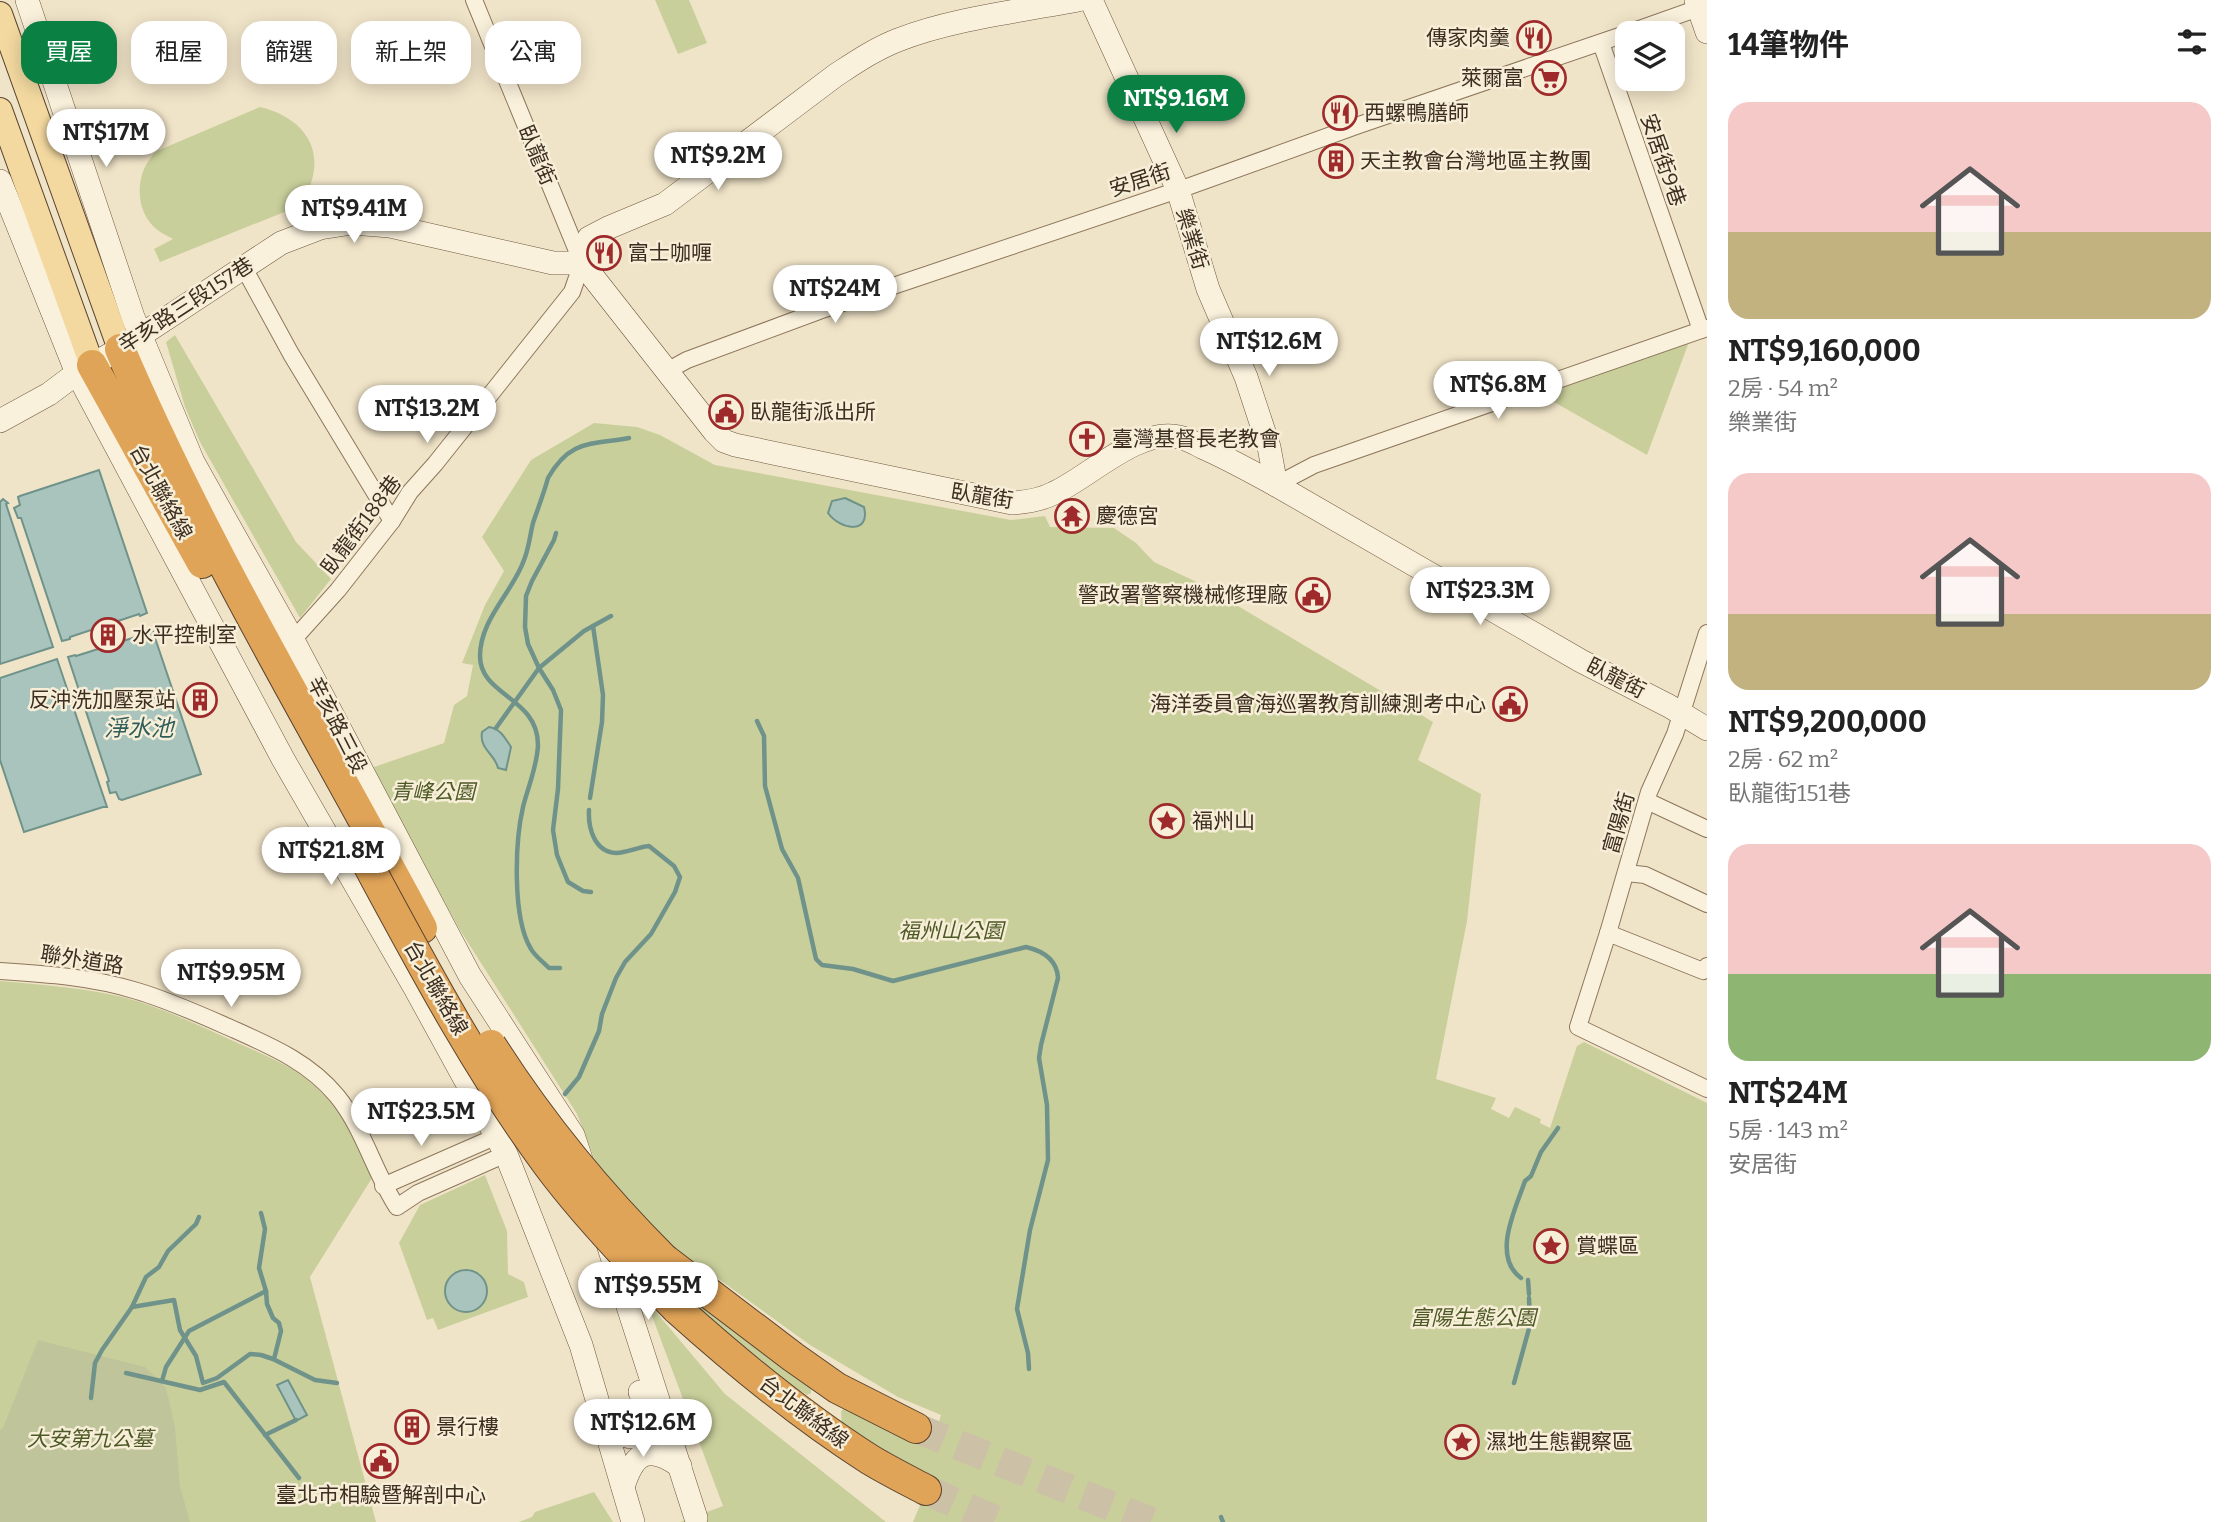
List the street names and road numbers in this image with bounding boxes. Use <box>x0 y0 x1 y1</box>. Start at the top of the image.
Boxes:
street label: 安居街9巷 <box>1635 110 1691 210</box>
street label: 臥龍街 <box>513 121 561 189</box>
street label: 安居街 <box>1106 158 1174 202</box>
street label: 樂業街 <box>1170 205 1214 273</box>
street label: 辛亥路三段157巷 <box>114 252 258 358</box>
street label: 台北聯絡線 <box>124 440 198 544</box>
street label: 臥龍街188巷 <box>315 470 407 580</box>
street label: 臥龍街 <box>949 478 1015 514</box>
street label: 臥龍街 <box>1582 652 1650 704</box>
street label: 辛亥路三段 <box>302 672 372 778</box>
street label: 富陽街 <box>1598 789 1640 857</box>
street label: 台北聯絡線 <box>398 936 474 1040</box>
street label: 聯外道路 <box>38 941 126 979</box>
street label: 台北聯絡線 <box>754 1370 854 1454</box>

